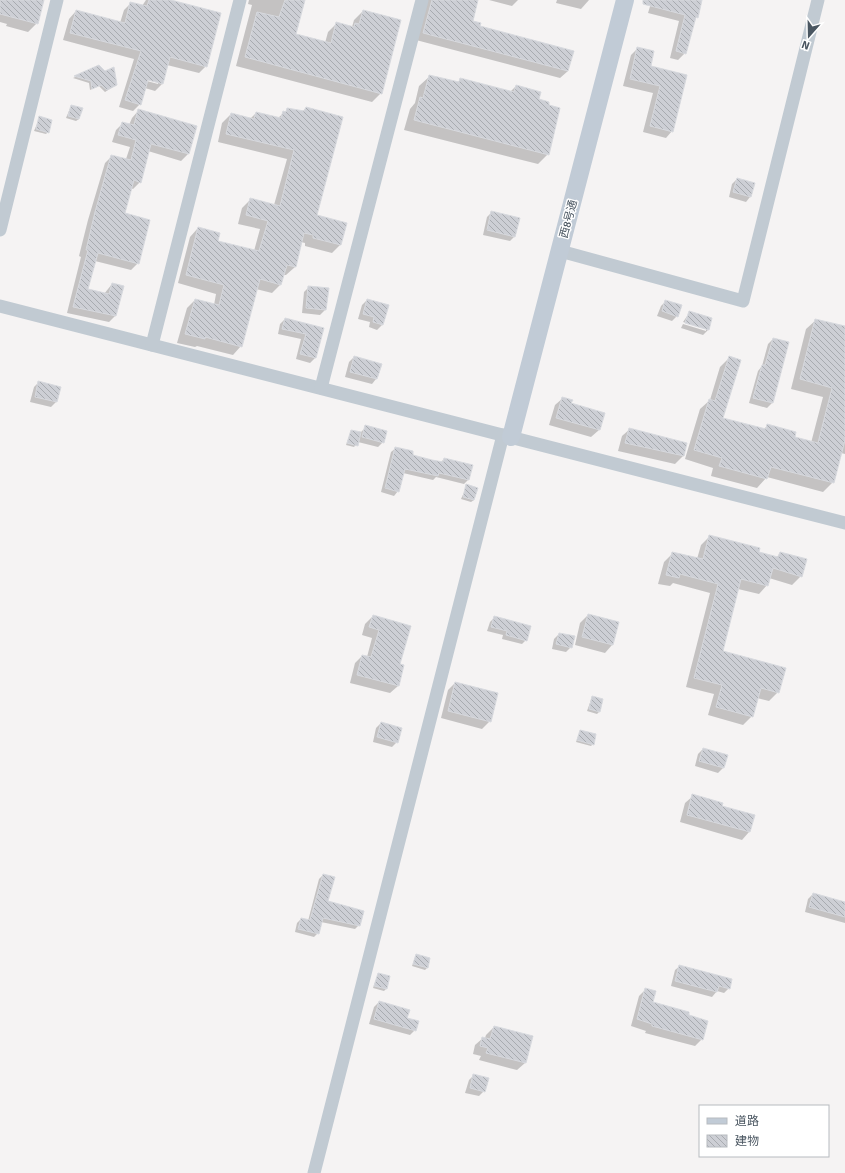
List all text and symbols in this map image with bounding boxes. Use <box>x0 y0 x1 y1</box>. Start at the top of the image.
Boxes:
north arrow <box>789 16 829 56</box>
text: N <box>800 38 812 52</box>
street label: 西8号通 <box>557 199 580 240</box>
legend <box>699 1105 829 1157</box>
text: 道路 <box>735 1114 759 1129</box>
text: 建物 <box>735 1134 759 1149</box>

